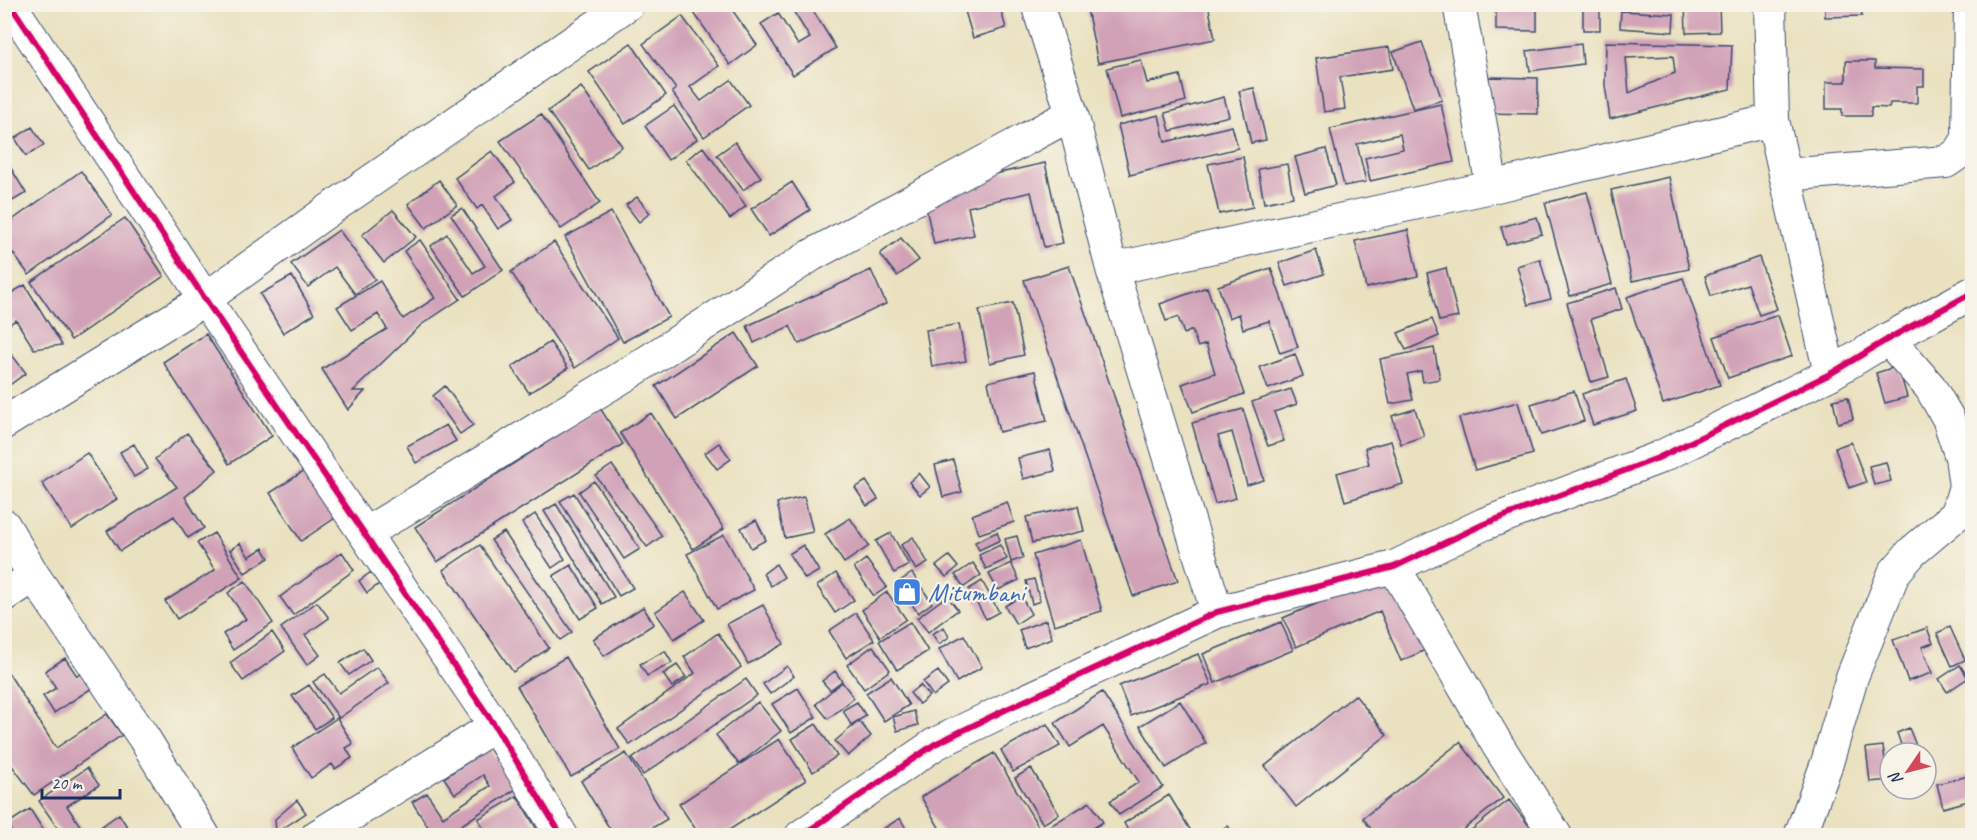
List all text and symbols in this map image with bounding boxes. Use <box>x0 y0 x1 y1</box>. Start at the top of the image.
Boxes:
shop icon: Mitumbani <box>891 576 923 608</box>
place label: Mitumbani <box>928 576 1028 609</box>
north arrow <box>1878 741 1938 801</box>
scale bar <box>42 762 120 800</box>
text: N <box>1884 767 1908 789</box>
text: 20 m <box>51 772 84 794</box>

